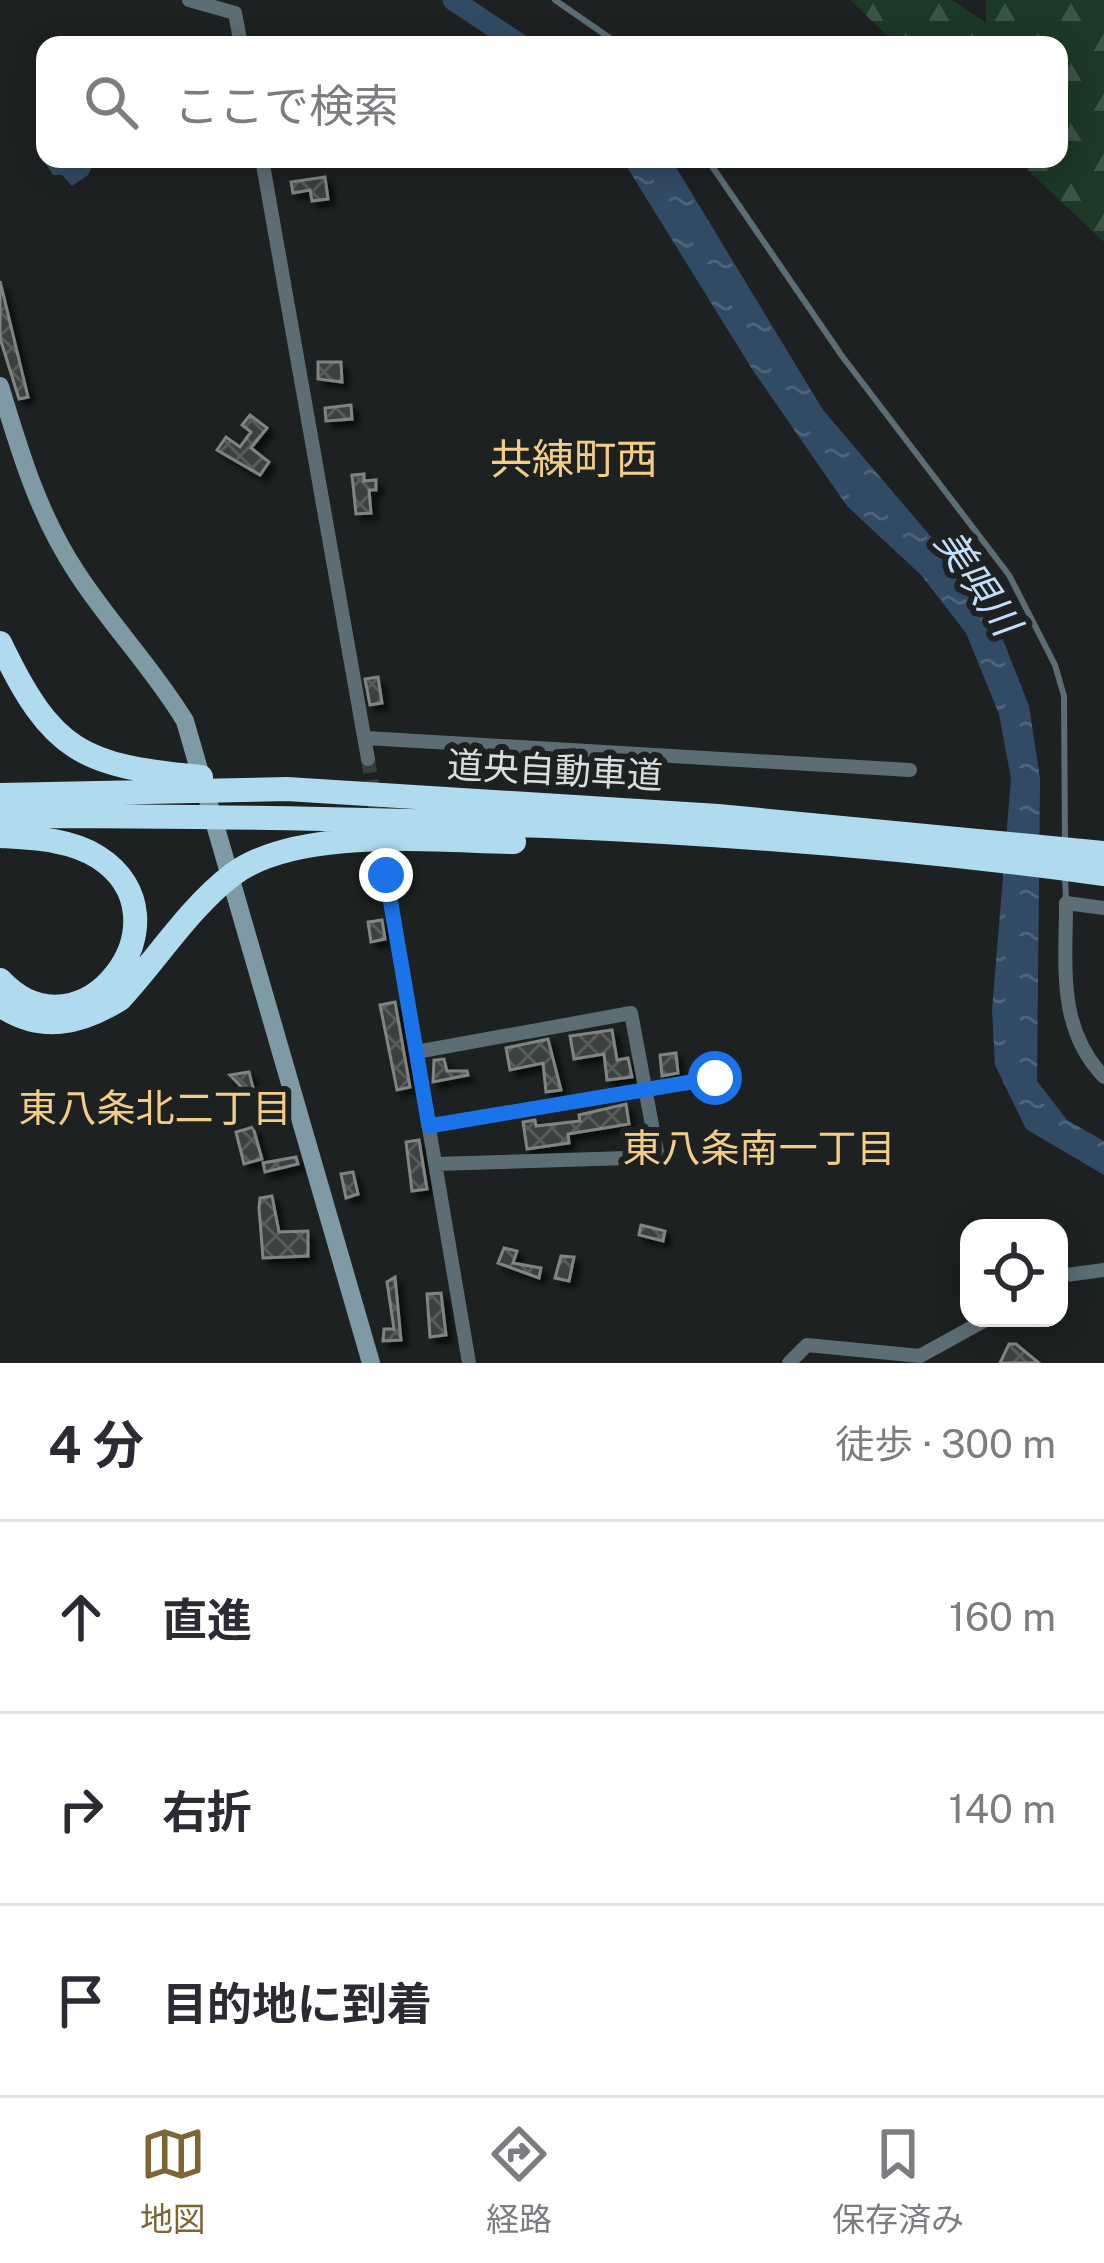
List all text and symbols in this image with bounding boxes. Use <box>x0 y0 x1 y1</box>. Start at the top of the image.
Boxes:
search box <box>36 36 1068 168</box>
icon: search <box>78 69 144 135</box>
text: ここで検索 <box>174 79 399 132</box>
district label: 共練町西 <box>490 434 658 483</box>
water label: 美唄川 <box>926 521 1032 647</box>
street label: 道央自動車道 <box>446 743 664 797</box>
route end <box>359 848 413 902</box>
route start <box>688 1051 742 1105</box>
district label: 東八条北二丁目 <box>18 1085 292 1131</box>
district label: 東八条南一丁目 <box>622 1125 896 1171</box>
map controls <box>960 1219 1068 1327</box>
button: locate <box>960 1219 1068 1327</box>
text: 4 分 <box>48 1415 144 1474</box>
text: 徒歩 · 300 m <box>835 1421 1056 1467</box>
icon: ahead <box>48 1584 114 1650</box>
text: 直進 <box>162 1593 252 1646</box>
text: 160 m <box>949 1594 1056 1640</box>
icon: right <box>48 1776 114 1842</box>
text: 右折 <box>162 1785 252 1838</box>
text: 140 m <box>949 1786 1056 1832</box>
icon: arrive <box>48 1968 114 2034</box>
text: 目的地に到着 <box>162 1977 432 2030</box>
tab: 地図 <box>140 2121 206 2241</box>
tab: 経路 <box>486 2121 552 2241</box>
tab: 保存済み <box>832 2121 964 2241</box>

